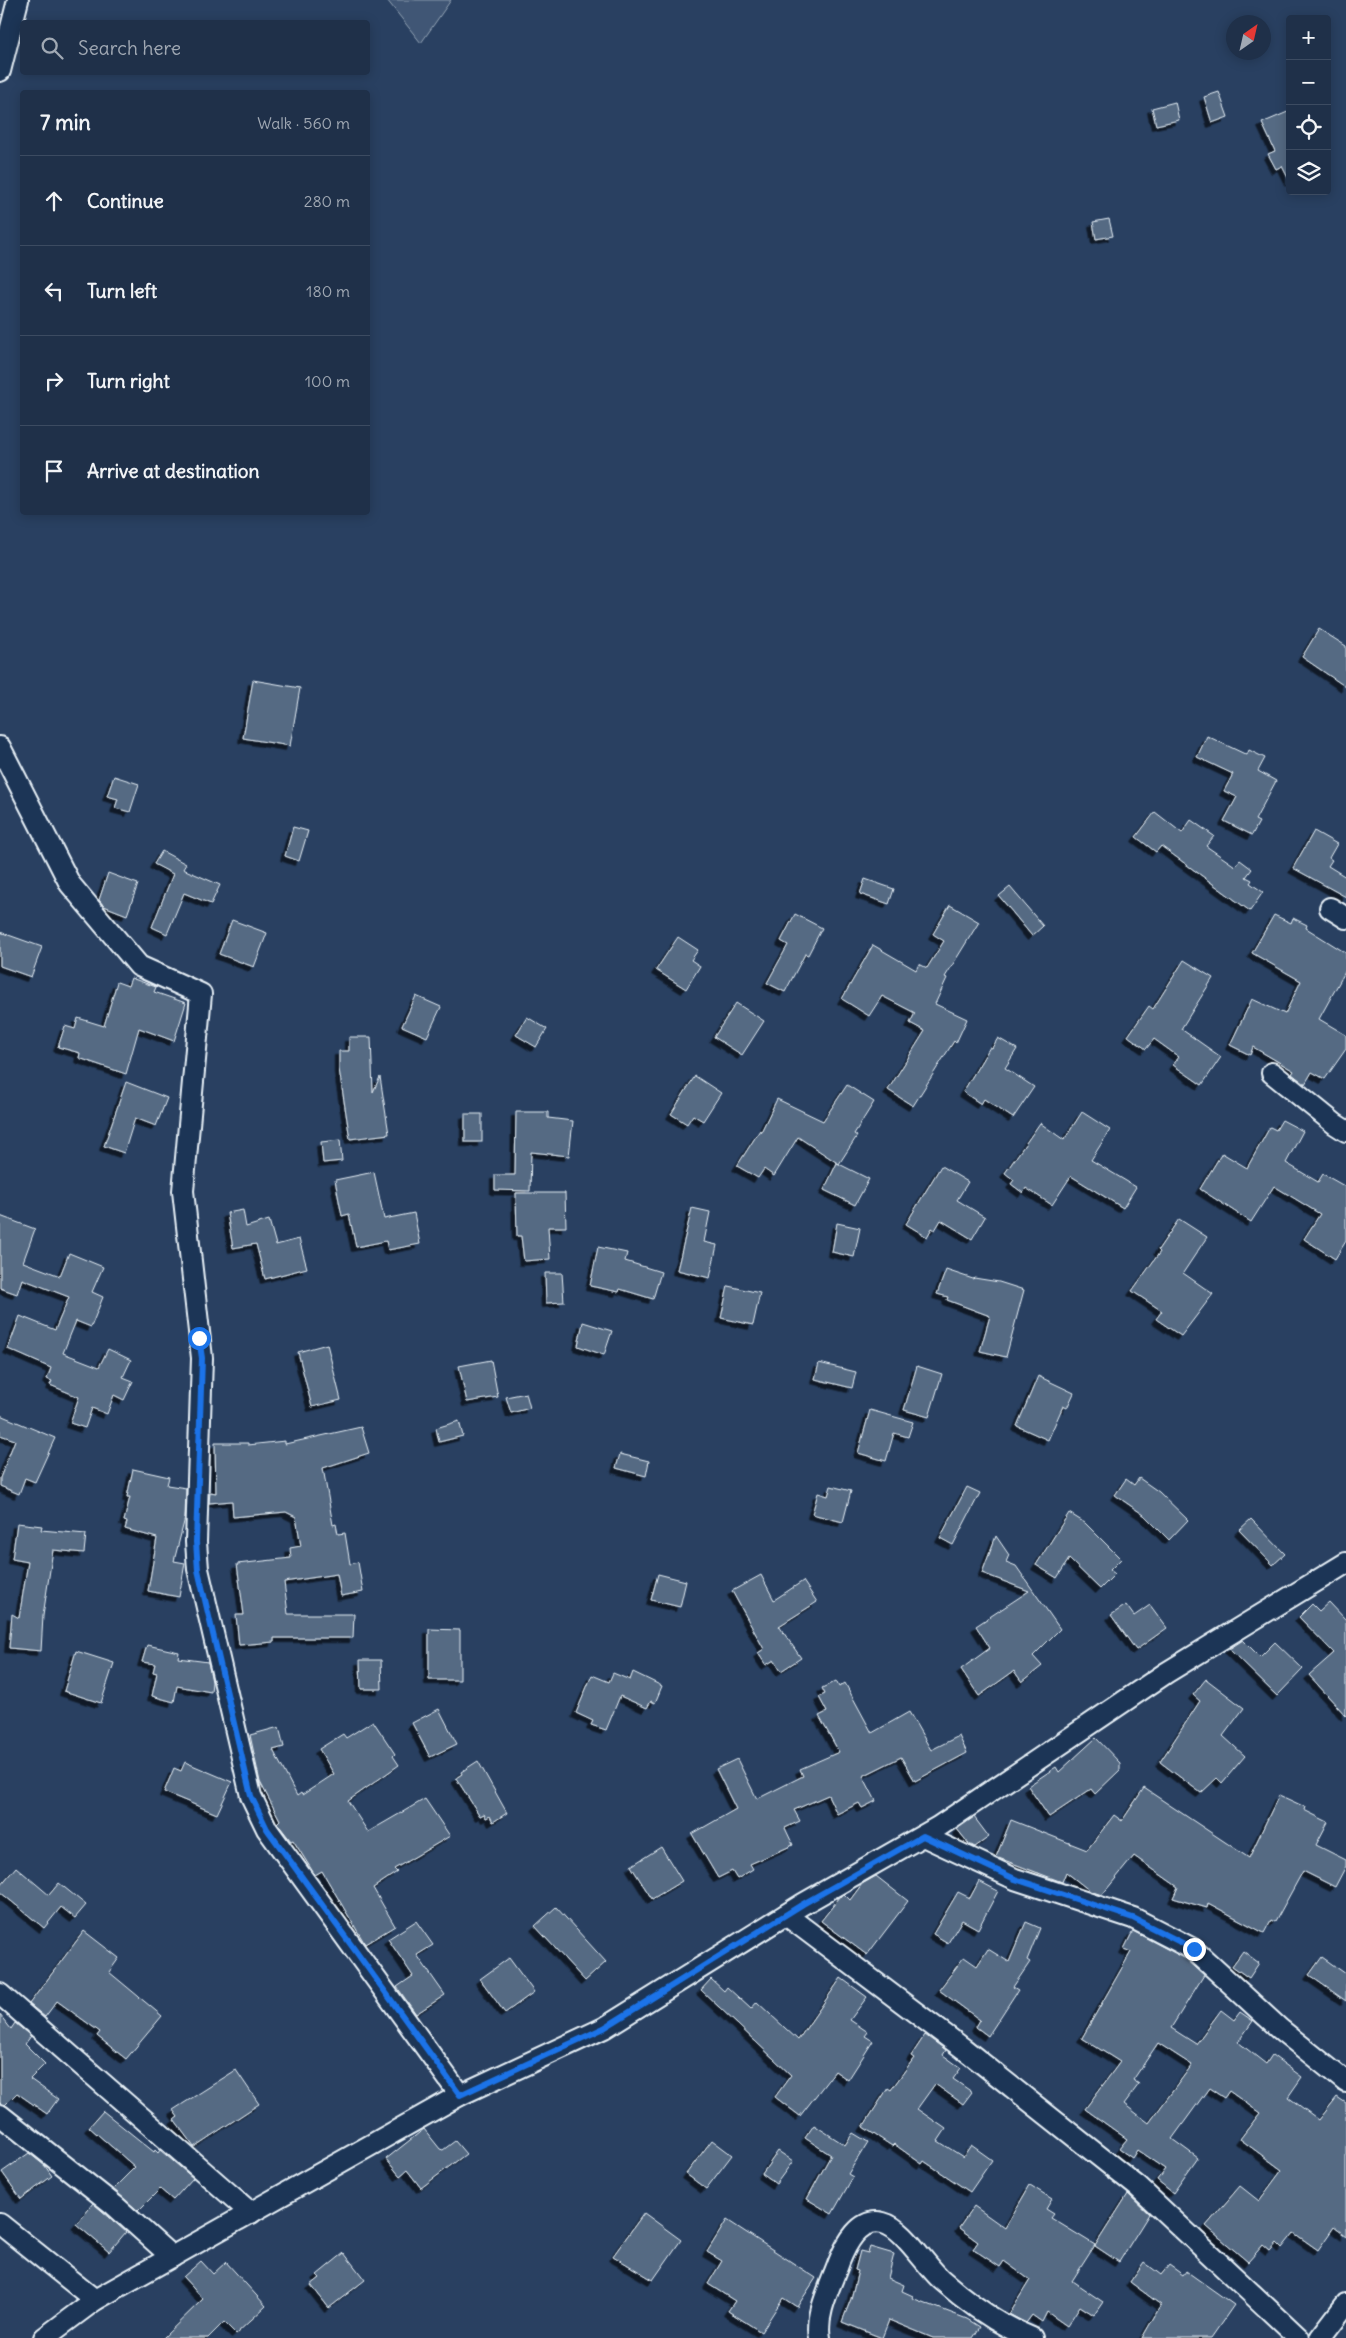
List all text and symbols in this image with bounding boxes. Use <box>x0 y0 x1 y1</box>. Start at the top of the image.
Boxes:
north arrow <box>1226 15 1271 60</box>
map controls <box>1286 15 1331 195</box>
button: + <box>1286 15 1331 60</box>
search box <box>20 20 370 75</box>
icon: search <box>38 34 66 62</box>
text: Search here <box>78 36 181 60</box>
button: − <box>1286 60 1331 105</box>
button: locate <box>1286 105 1331 150</box>
text: 7 min <box>40 109 91 136</box>
text: Walk · 560 m <box>257 113 350 133</box>
button: layers <box>1286 150 1331 195</box>
icon: ahead <box>40 187 68 215</box>
text: Continue <box>87 189 164 213</box>
text: 280 m <box>304 191 350 211</box>
icon: left <box>40 277 68 305</box>
text: Turn left <box>87 279 157 303</box>
text: 180 m <box>306 281 350 301</box>
icon: right <box>40 367 68 395</box>
text: Turn right <box>87 369 170 393</box>
text: 100 m <box>305 371 350 391</box>
icon: arrive <box>40 457 68 485</box>
text: Arrive at destination <box>87 459 260 483</box>
route start <box>188 1327 211 1350</box>
route end <box>1183 1938 1206 1961</box>

